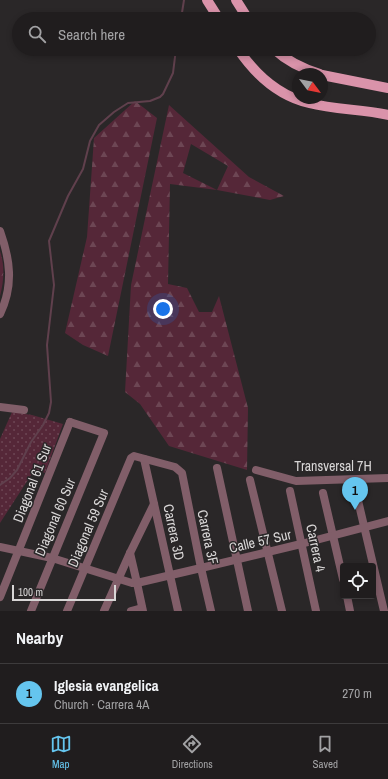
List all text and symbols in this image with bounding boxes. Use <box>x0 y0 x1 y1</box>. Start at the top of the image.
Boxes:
search box <box>12 12 376 56</box>
icon: search <box>26 23 48 45</box>
text: Search here <box>58 24 125 45</box>
north arrow <box>292 68 328 104</box>
your location <box>153 299 173 319</box>
street label: Diagonal 61 Sur <box>9 441 55 525</box>
street label: Transversal 7H <box>294 457 372 475</box>
street label: Diagonal 60 Sur <box>31 475 80 559</box>
pin: 1 <box>342 477 368 510</box>
street label: Diagonal 59 Sur <box>64 486 113 570</box>
street label: Carrera 3D <box>159 502 189 562</box>
street label: Carrera 3F <box>193 508 223 566</box>
street label: Carrera 4 <box>302 522 330 574</box>
street label: Calle 57 Sur <box>227 525 293 557</box>
map controls <box>340 563 376 599</box>
button: locate <box>340 563 376 599</box>
scale bar <box>12 583 116 602</box>
text: 100 m <box>18 585 43 599</box>
text: Nearby <box>16 626 63 649</box>
text: Iglesia evangelica <box>54 675 159 696</box>
text: 1 <box>26 685 32 702</box>
text: 270 m <box>342 685 372 702</box>
text: Church · Carrera 4A <box>54 696 149 713</box>
tab: Map <box>50 733 72 771</box>
tab: Directions <box>172 733 213 771</box>
tab: Saved <box>313 733 338 771</box>

